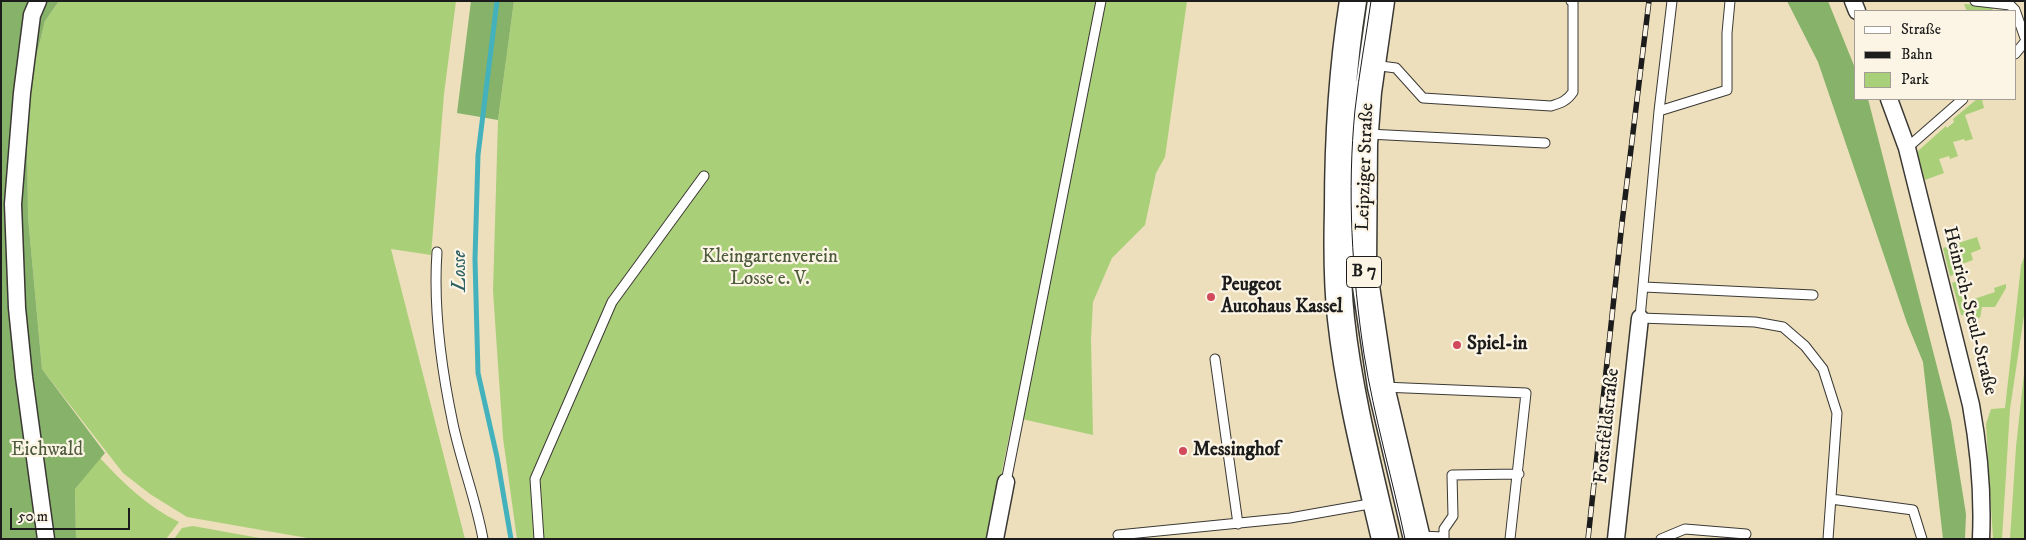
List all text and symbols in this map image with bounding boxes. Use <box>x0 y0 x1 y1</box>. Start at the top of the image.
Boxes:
legend <box>1854 10 2016 100</box>
text: Straße <box>1901 20 1941 39</box>
text: Bahn <box>1901 45 1933 64</box>
text: Park <box>1901 70 1929 89</box>
street label: Leipziger Straße <box>1352 103 1380 231</box>
street label: Heinrich-Steul-Straße <box>1937 224 2001 398</box>
park label: Kleingartenverein Losse e. V. <box>702 247 838 291</box>
water label: Losse <box>449 251 473 291</box>
road number: B 7 <box>1346 256 1382 288</box>
place label: Peugeot Autohaus Kassel <box>1221 275 1343 319</box>
marker: Peugeot Autohaus Kassel <box>1205 291 1217 303</box>
place label: Spiel-in <box>1467 334 1528 356</box>
marker: Spiel-in <box>1451 339 1463 351</box>
street label: Forstfeldstraße <box>1591 367 1625 485</box>
park label: Eichwald <box>11 440 83 462</box>
place label: Messinghof <box>1193 440 1280 462</box>
marker: Messinghof <box>1177 445 1189 457</box>
scale bar <box>12 498 132 530</box>
text: 50 m <box>18 507 48 526</box>

